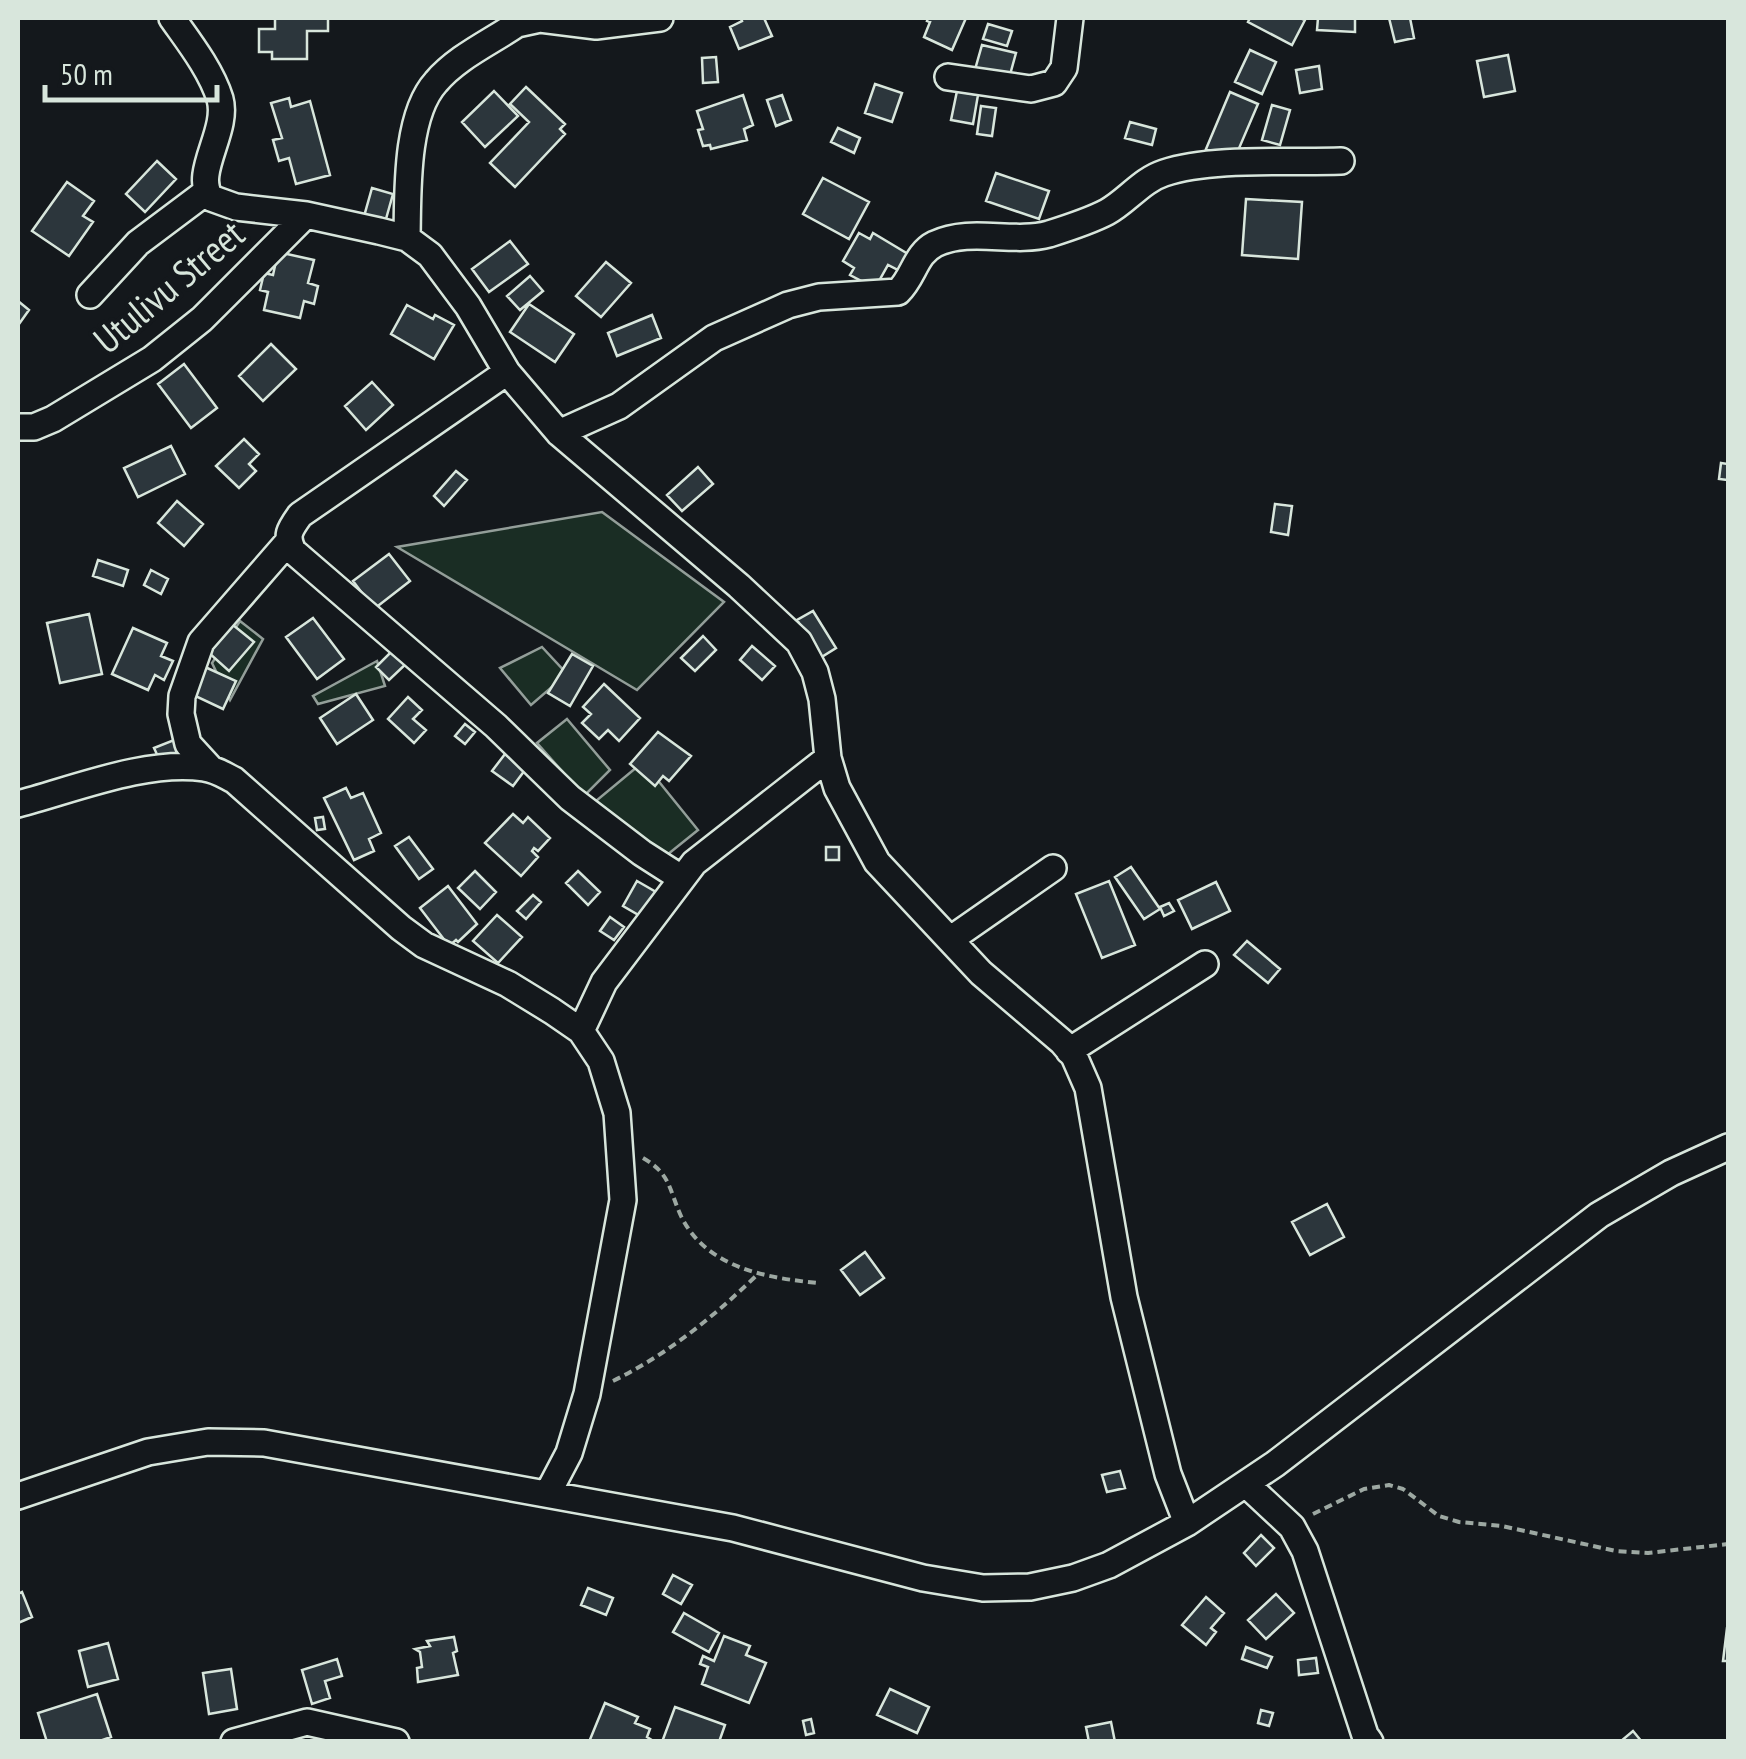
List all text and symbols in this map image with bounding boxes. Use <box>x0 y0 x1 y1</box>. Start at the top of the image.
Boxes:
scale bar <box>45 40 218 102</box>
text: 50 m <box>60 54 113 93</box>
street label: Utulivu Street <box>83 208 254 363</box>

